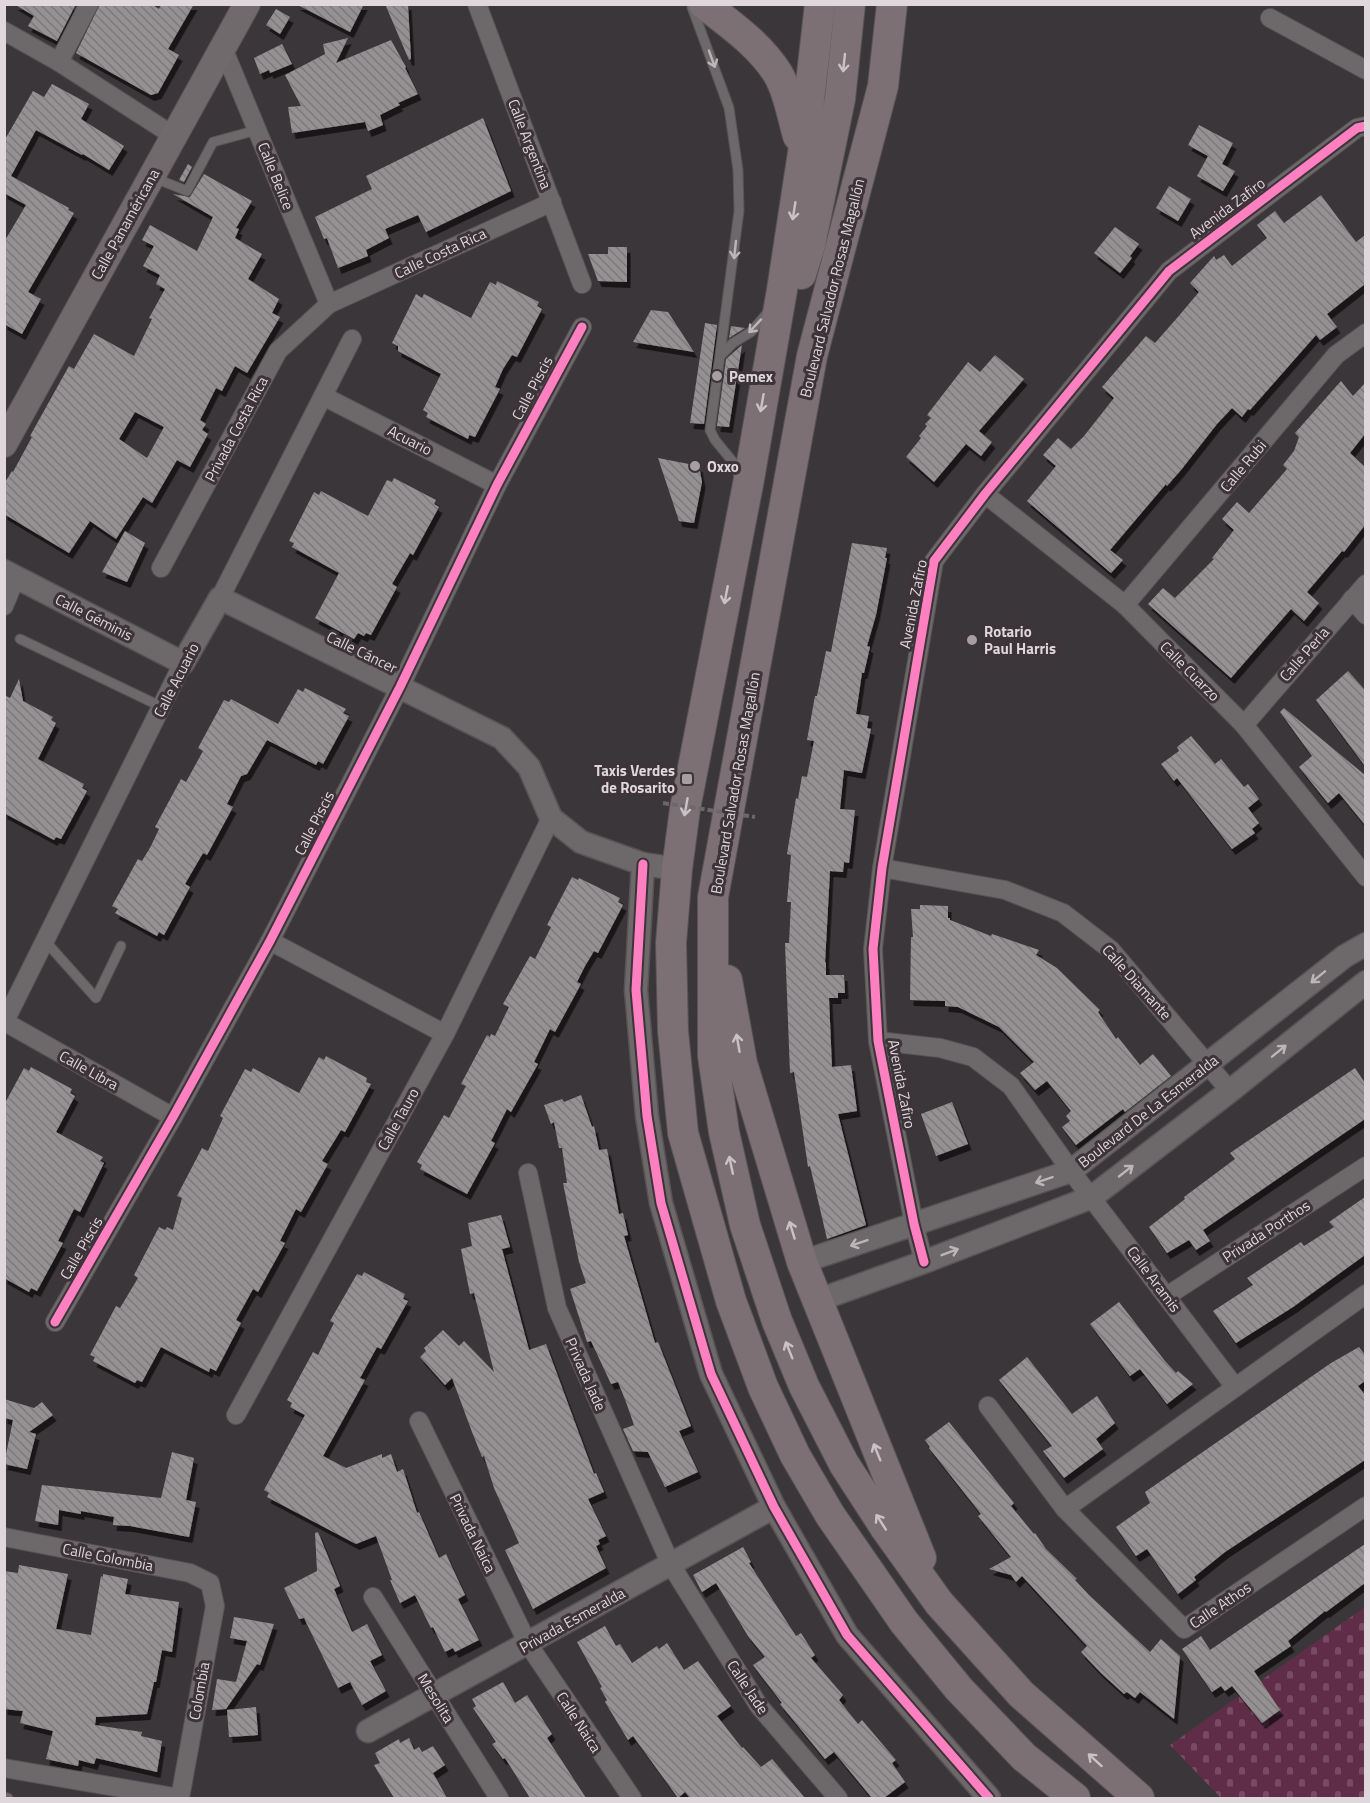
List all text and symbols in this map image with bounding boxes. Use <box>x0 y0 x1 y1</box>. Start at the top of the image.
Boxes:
one-way arrow <box>708 49 719 68</box>
one-way arrow <box>838 52 849 72</box>
street label: Calle Argentina <box>502 96 558 193</box>
street label: Calle Belice <box>252 139 300 213</box>
street label: Calle Panaméricana <box>85 164 165 284</box>
street label: Avenida Zafiro <box>1184 172 1270 244</box>
street label: Boulevard Salvador Rosas Magallón <box>794 176 870 400</box>
one-way arrow <box>789 200 800 220</box>
street label: Calle Costa Rica <box>390 221 490 284</box>
one-way arrow <box>729 240 740 260</box>
one-way arrow <box>747 319 762 334</box>
street label: Calle Piscis <box>506 352 558 424</box>
place label: Pemex <box>729 365 773 388</box>
marker: Pemex <box>710 369 724 383</box>
street label: Privada Costa Rica <box>199 372 274 486</box>
one-way arrow <box>756 393 767 413</box>
street label: Acuario <box>384 419 436 461</box>
street label: Calle Rubi <box>1214 435 1272 497</box>
place label: Oxxo <box>707 455 739 478</box>
marker: Oxxo <box>688 459 702 473</box>
street label: Avenida Zafiro <box>893 557 933 650</box>
one-way arrow <box>720 585 731 604</box>
street label: Calle Géminis <box>51 588 137 646</box>
place label: Rotario Paul Harris <box>984 620 1056 660</box>
street label: Calle Perla <box>1274 621 1335 686</box>
street label: Calle Cáncer <box>323 625 401 679</box>
marker: Rotario Paul Harris <box>965 633 979 647</box>
street label: Calle Cuarzo <box>1155 636 1225 706</box>
street label: Calle Acuario <box>147 639 205 721</box>
street label: Boulevard Salvador Rosas Magallón <box>704 670 766 896</box>
place label: Taxis Verdes de Rosarito <box>594 759 675 799</box>
marker: Taxis Verdes de Rosarito <box>680 772 694 786</box>
street label: Calle Piscis <box>288 787 340 859</box>
one-way arrow <box>680 797 691 816</box>
street label: Calle Diamante <box>1097 939 1177 1025</box>
one-way arrow <box>1310 971 1326 984</box>
one-way arrow <box>733 1034 744 1054</box>
street label: Avenida Zafiro <box>882 1038 922 1131</box>
street label: Calle Libra <box>55 1044 123 1096</box>
one-way arrow <box>1271 1045 1287 1058</box>
street label: Boulevard De La Esmeralda <box>1073 1049 1223 1173</box>
street label: Calle Tauro <box>371 1083 425 1155</box>
one-way arrow <box>725 1155 736 1175</box>
one-way arrow <box>1117 1165 1133 1178</box>
one-way arrow <box>1035 1175 1054 1186</box>
street label: Privada Porthos <box>1217 1194 1315 1268</box>
street label: Calle Piscis <box>54 1212 108 1284</box>
one-way arrow <box>786 1221 797 1240</box>
one-way arrow <box>850 1238 869 1249</box>
street label: Calle Aramis <box>1121 1241 1187 1317</box>
one-way arrow <box>940 1246 959 1257</box>
street label: Privada Jade <box>560 1334 612 1414</box>
one-way arrow <box>783 1342 794 1360</box>
one-way arrow <box>871 1443 882 1461</box>
street label: Privada Naica <box>444 1489 502 1577</box>
one-way arrow <box>875 1514 887 1531</box>
street label: Calle Colombia <box>61 1537 156 1577</box>
street label: Calle Athos <box>1184 1576 1256 1634</box>
street label: Privada Esmeralda <box>515 1581 629 1659</box>
street label: Calle Jade <box>721 1655 775 1719</box>
street label: Colombia <box>183 1660 215 1722</box>
street label: Mesolita <box>412 1669 460 1728</box>
street label: Calle Naica <box>551 1687 608 1757</box>
one-way arrow <box>1087 1753 1102 1767</box>

